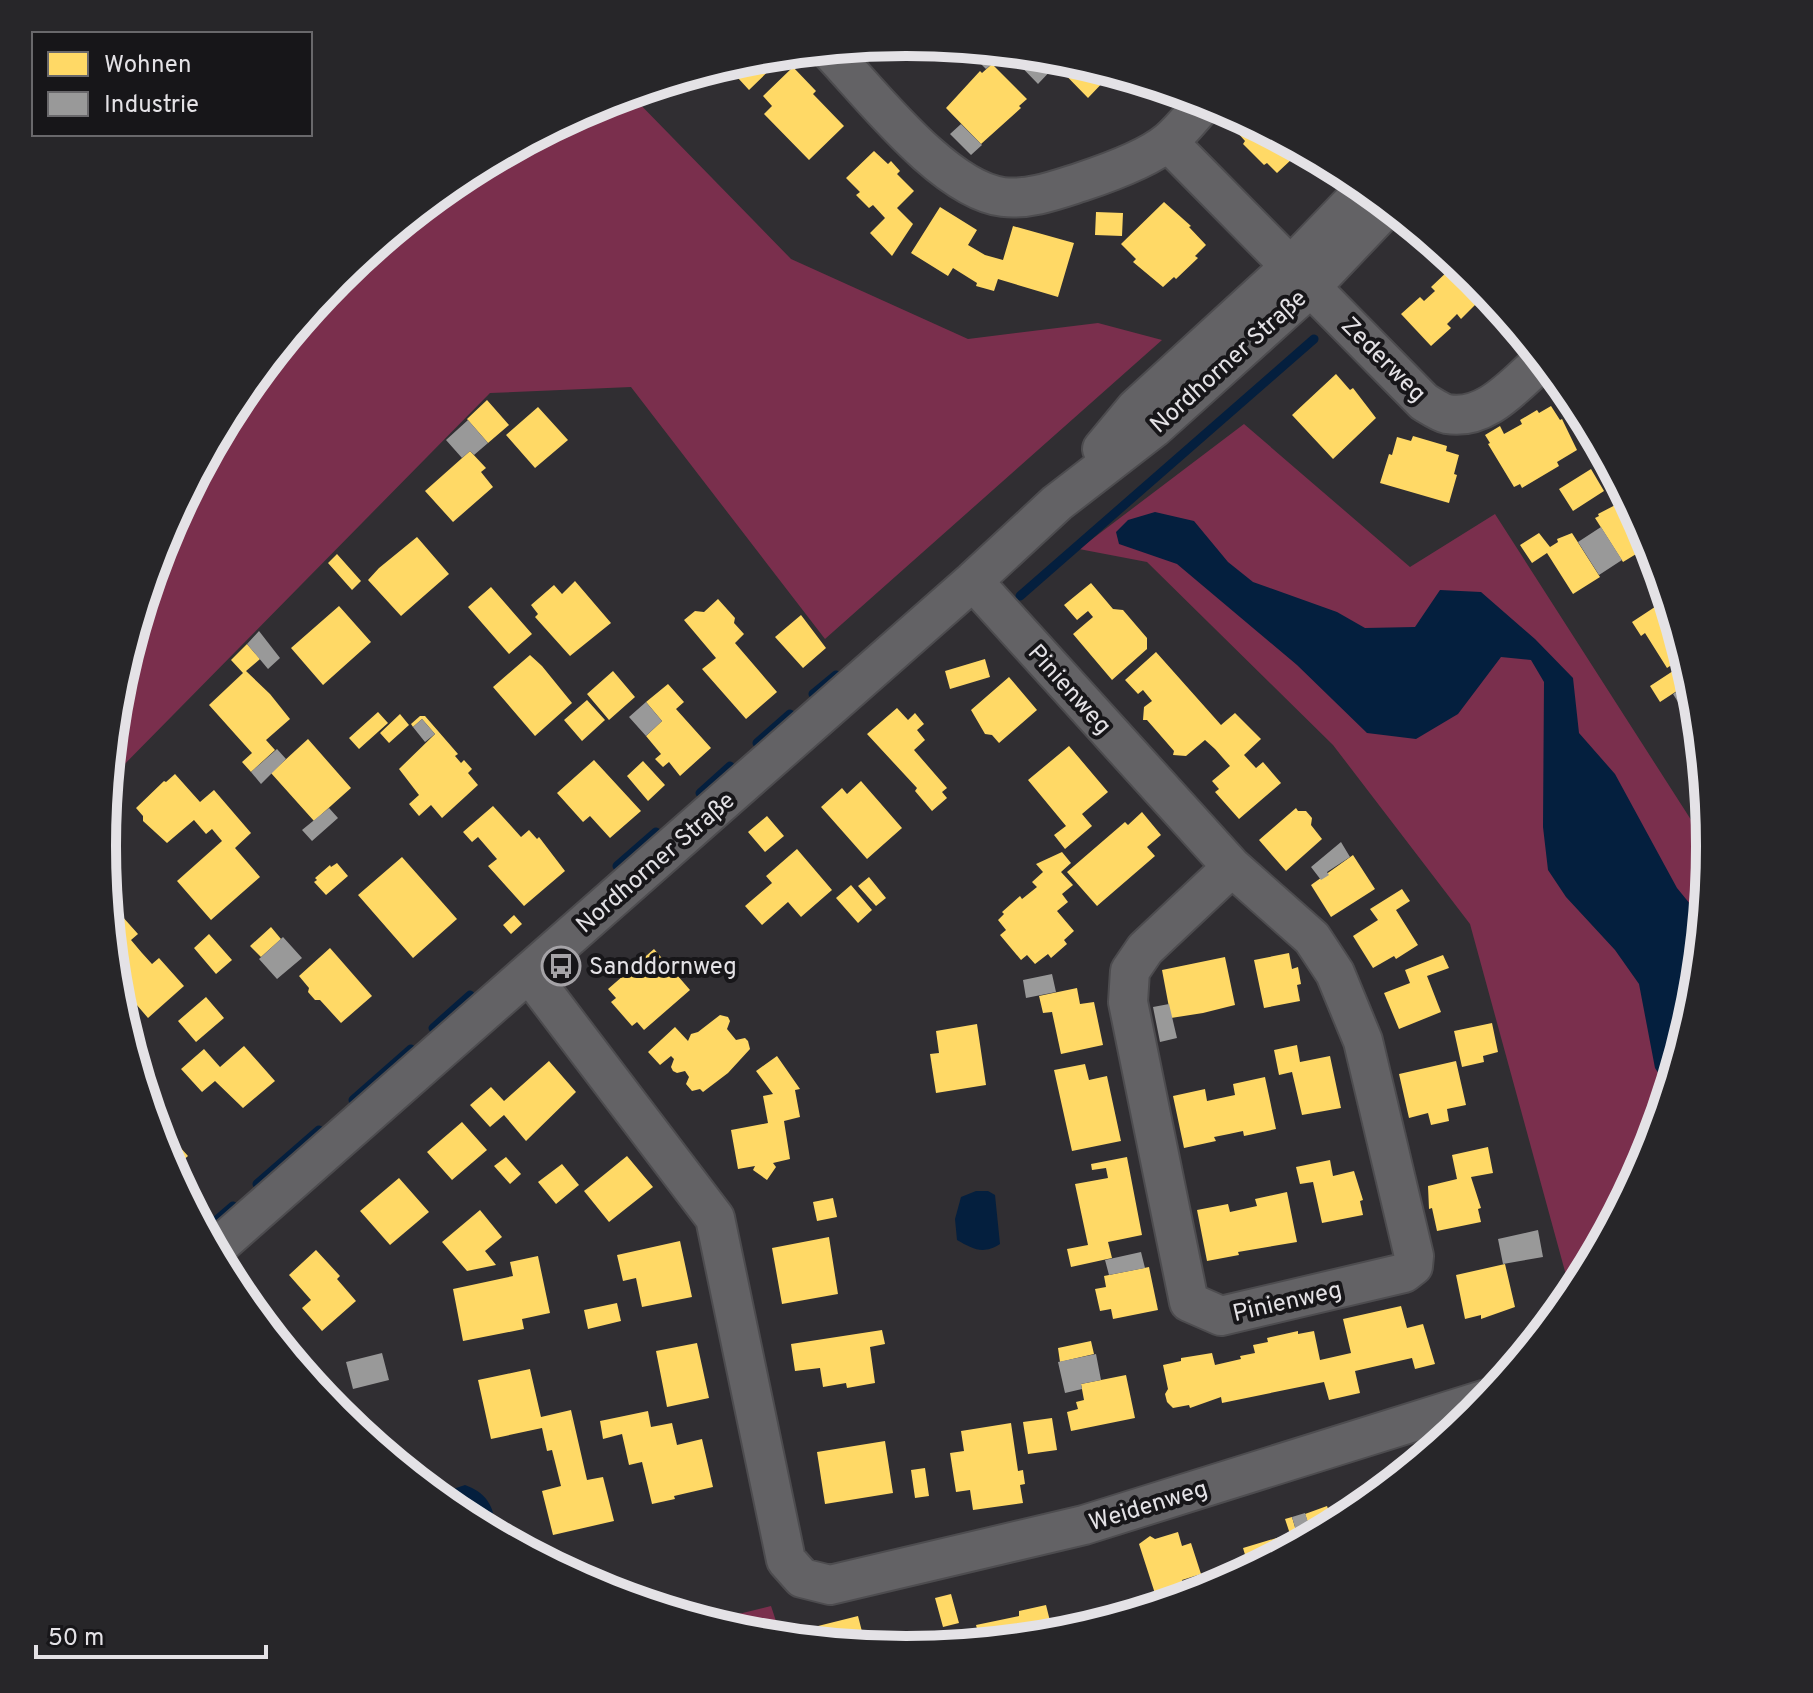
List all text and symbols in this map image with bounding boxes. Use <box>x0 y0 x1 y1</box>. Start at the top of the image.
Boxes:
legend <box>32 32 312 136</box>
text: Wohnen <box>104 51 191 81</box>
text: Industrie <box>104 91 199 121</box>
street label: Nordhorner Straße <box>1145 284 1314 441</box>
street label: Zederweg <box>1334 312 1431 409</box>
street label: Pinienweg <box>1020 639 1117 742</box>
street label: Nordhorner Straße <box>571 786 742 941</box>
bus stop icon: Sanddornweg <box>540 945 582 987</box>
place label: Sanddornweg <box>589 953 737 983</box>
street label: Pinienweg <box>1230 1276 1345 1330</box>
street label: Weidenweg <box>1086 1475 1211 1539</box>
scale bar <box>36 1609 266 1659</box>
text: 50 m <box>48 1624 104 1654</box>

